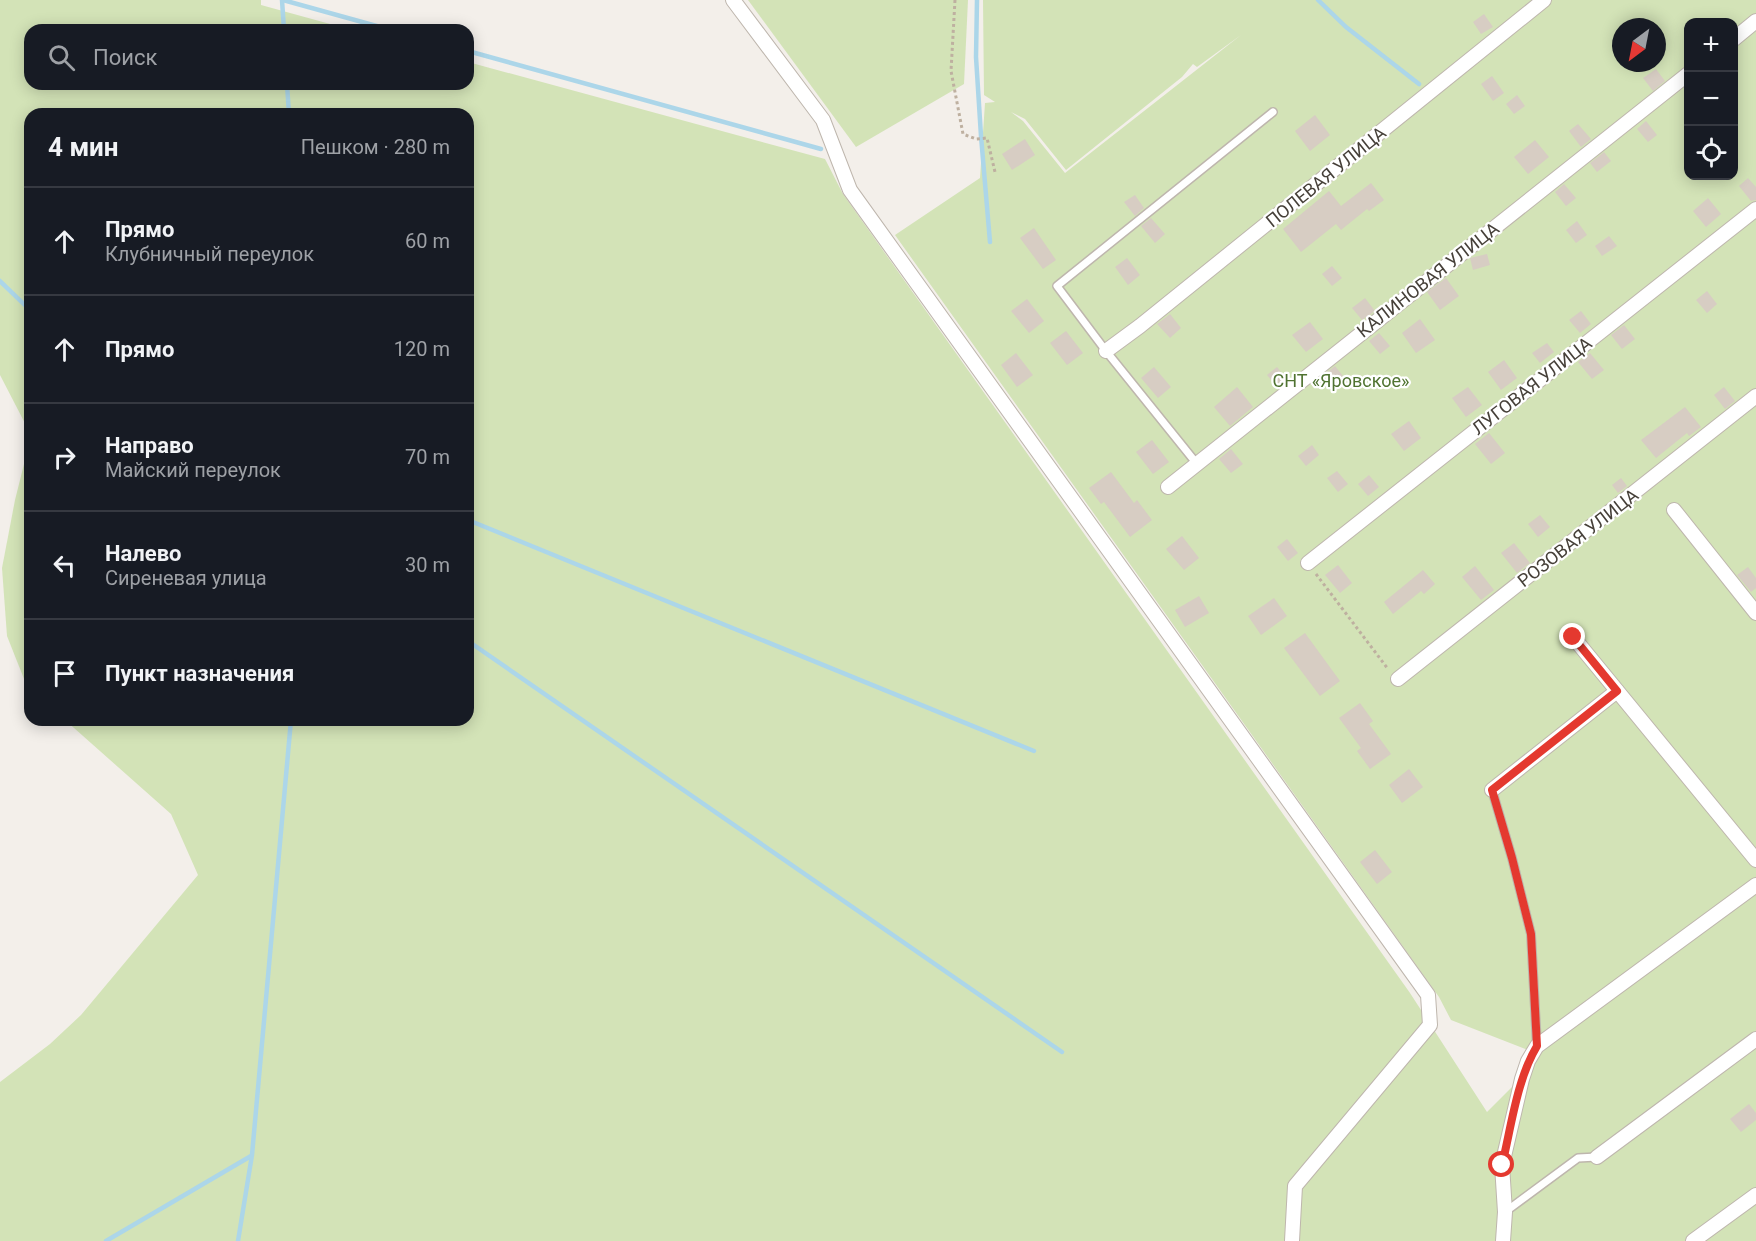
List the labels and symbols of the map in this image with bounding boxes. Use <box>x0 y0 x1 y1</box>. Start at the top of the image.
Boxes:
north arrow <box>1612 18 1666 72</box>
street label: ПОЛЕВАЯ УЛИЦА <box>1261 122 1390 231</box>
street label: КАЛИНОВАЯ УЛИЦА <box>1352 217 1503 342</box>
street label: ЛУГОВАЯ УЛИЦА <box>1468 332 1596 439</box>
park label: СНТ «Яровское» <box>1273 370 1409 391</box>
street label: РОЗОВАЯ УЛИЦА <box>1513 484 1642 591</box>
route end <box>1559 623 1585 649</box>
route start <box>1488 1151 1514 1177</box>

